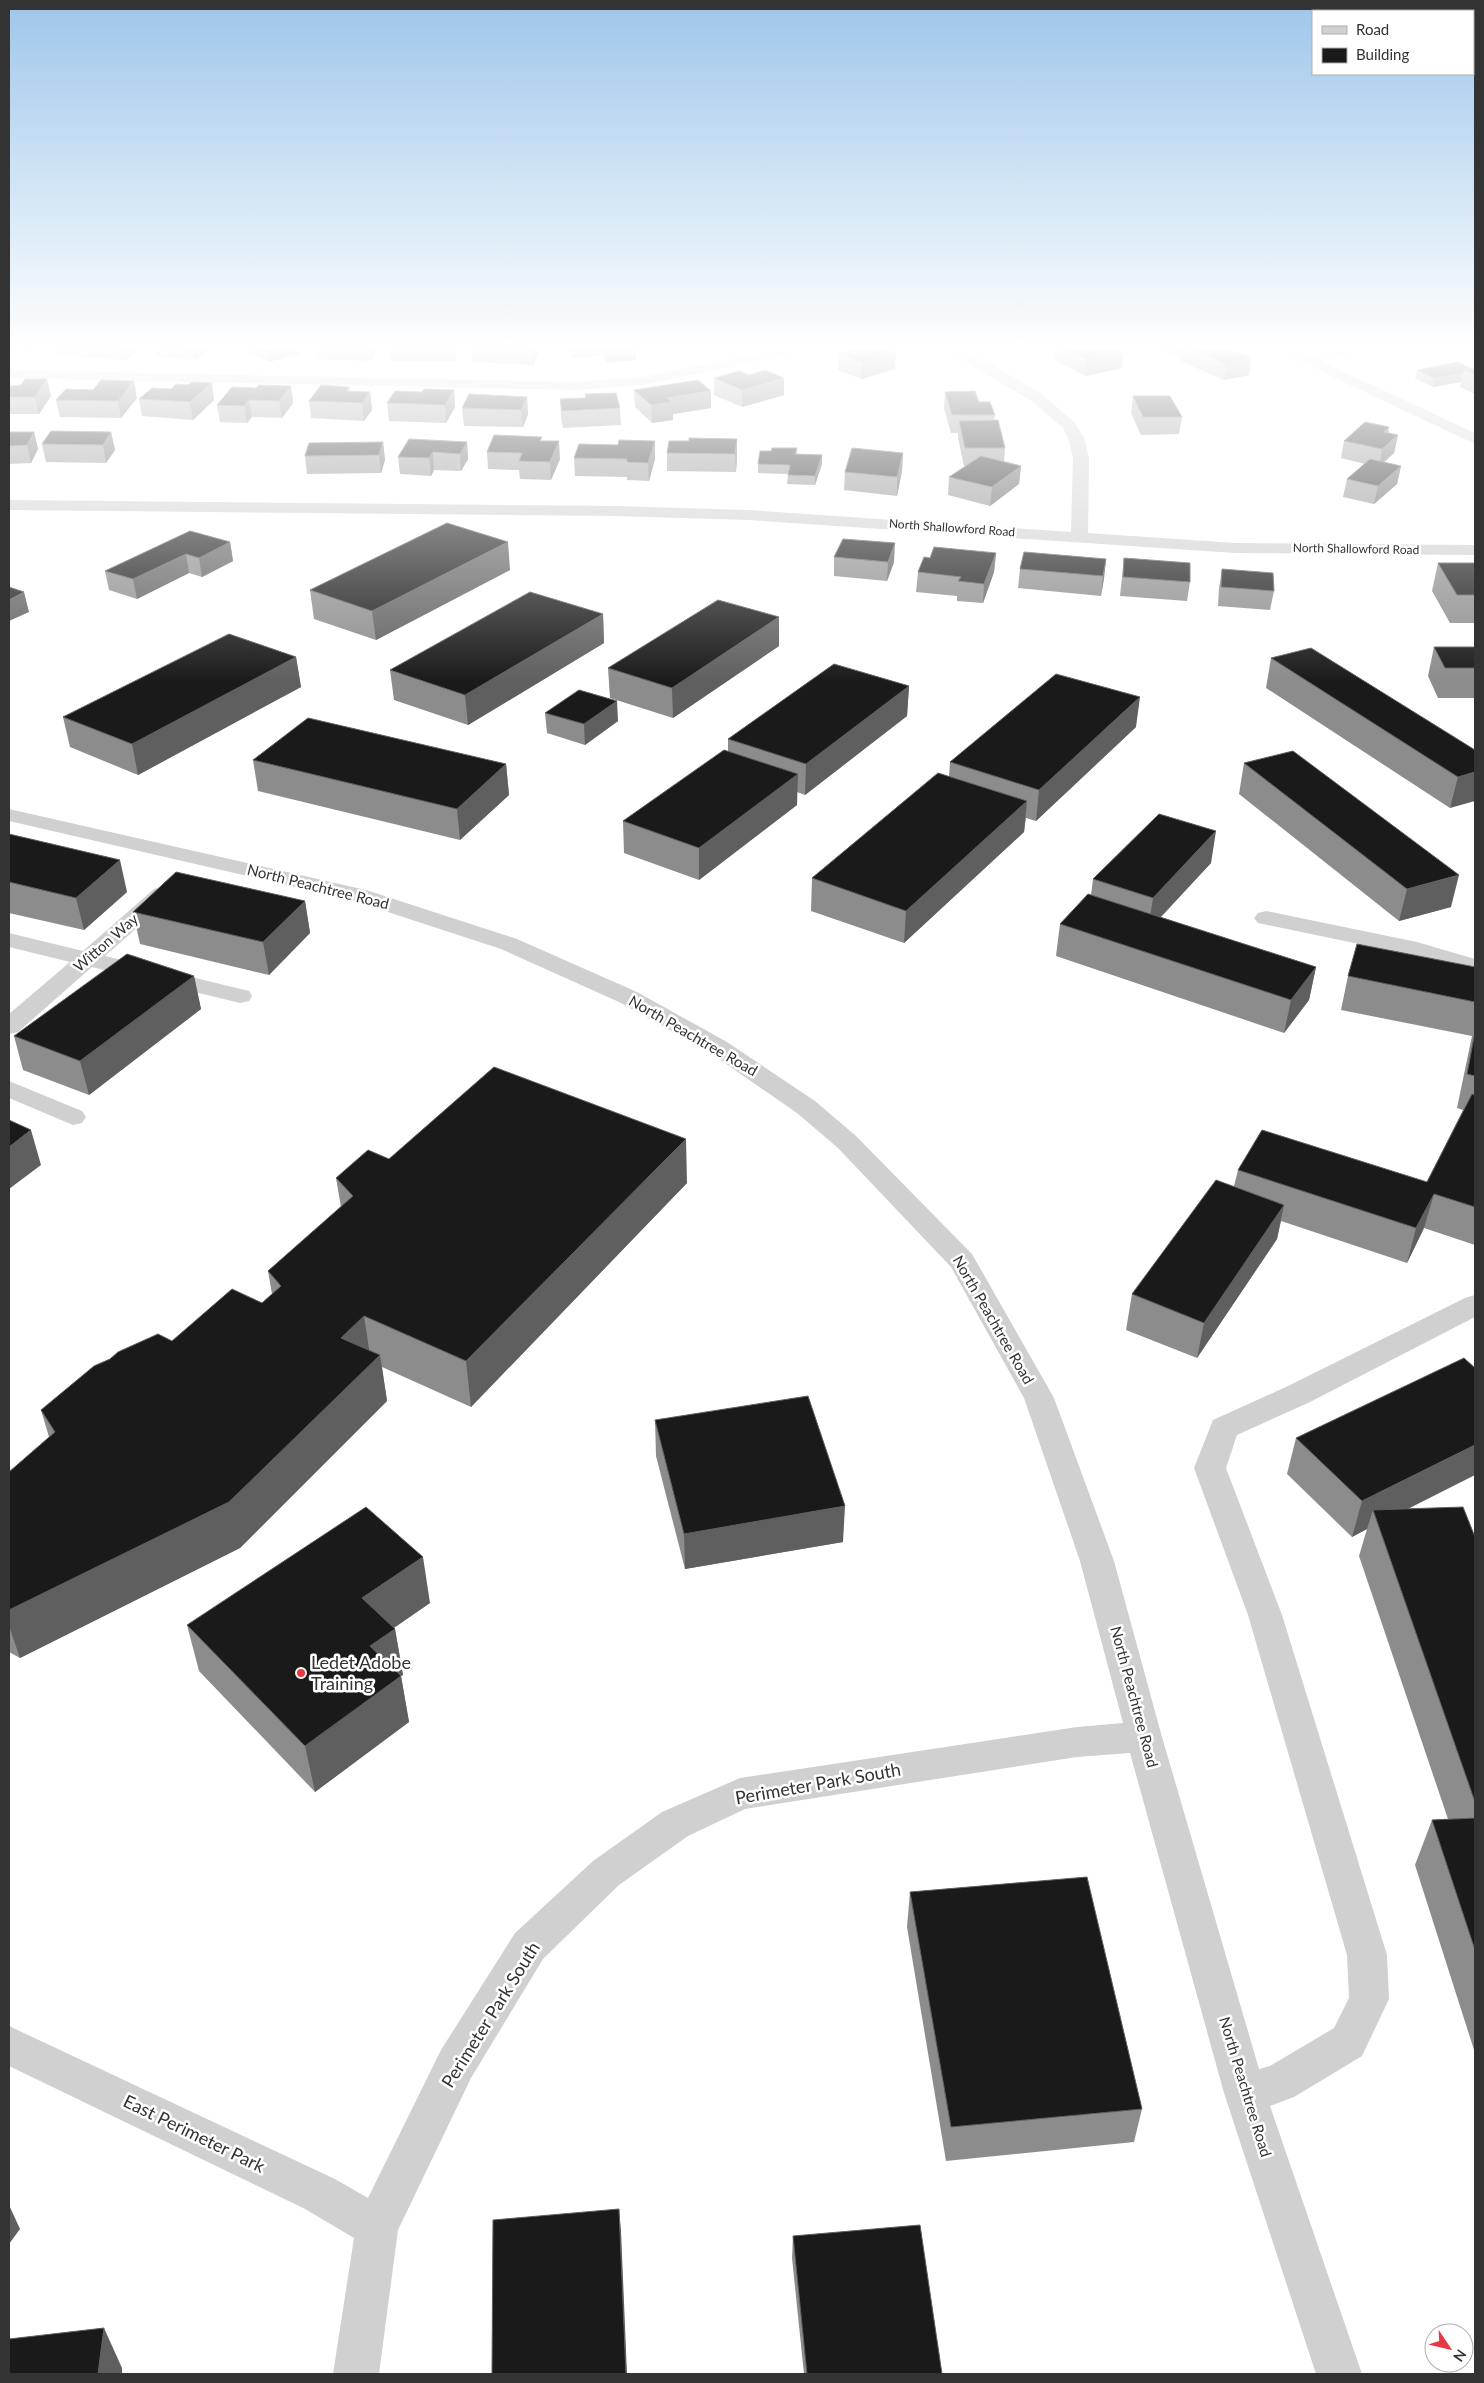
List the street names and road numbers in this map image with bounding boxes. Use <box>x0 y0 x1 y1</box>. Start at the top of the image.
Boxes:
street label: North Shallowford Road <box>888 516 1016 539</box>
street label: North Shallowford Road <box>1293 540 1419 557</box>
street label: North Peachtree Road <box>245 860 391 912</box>
street label: Witton Way <box>69 909 141 975</box>
street label: North Peachtree Road <box>626 991 761 1079</box>
street label: North Peachtree Road <box>950 1252 1038 1387</box>
street label: North Peachtree Road <box>1107 1624 1163 1769</box>
street label: Perimeter Park South <box>733 1758 902 1808</box>
street label: Perimeter Park South <box>436 1937 544 2091</box>
street label: North Peachtree Road <box>1216 2014 1276 2159</box>
street label: East Perimeter Park <box>120 2089 270 2177</box>

